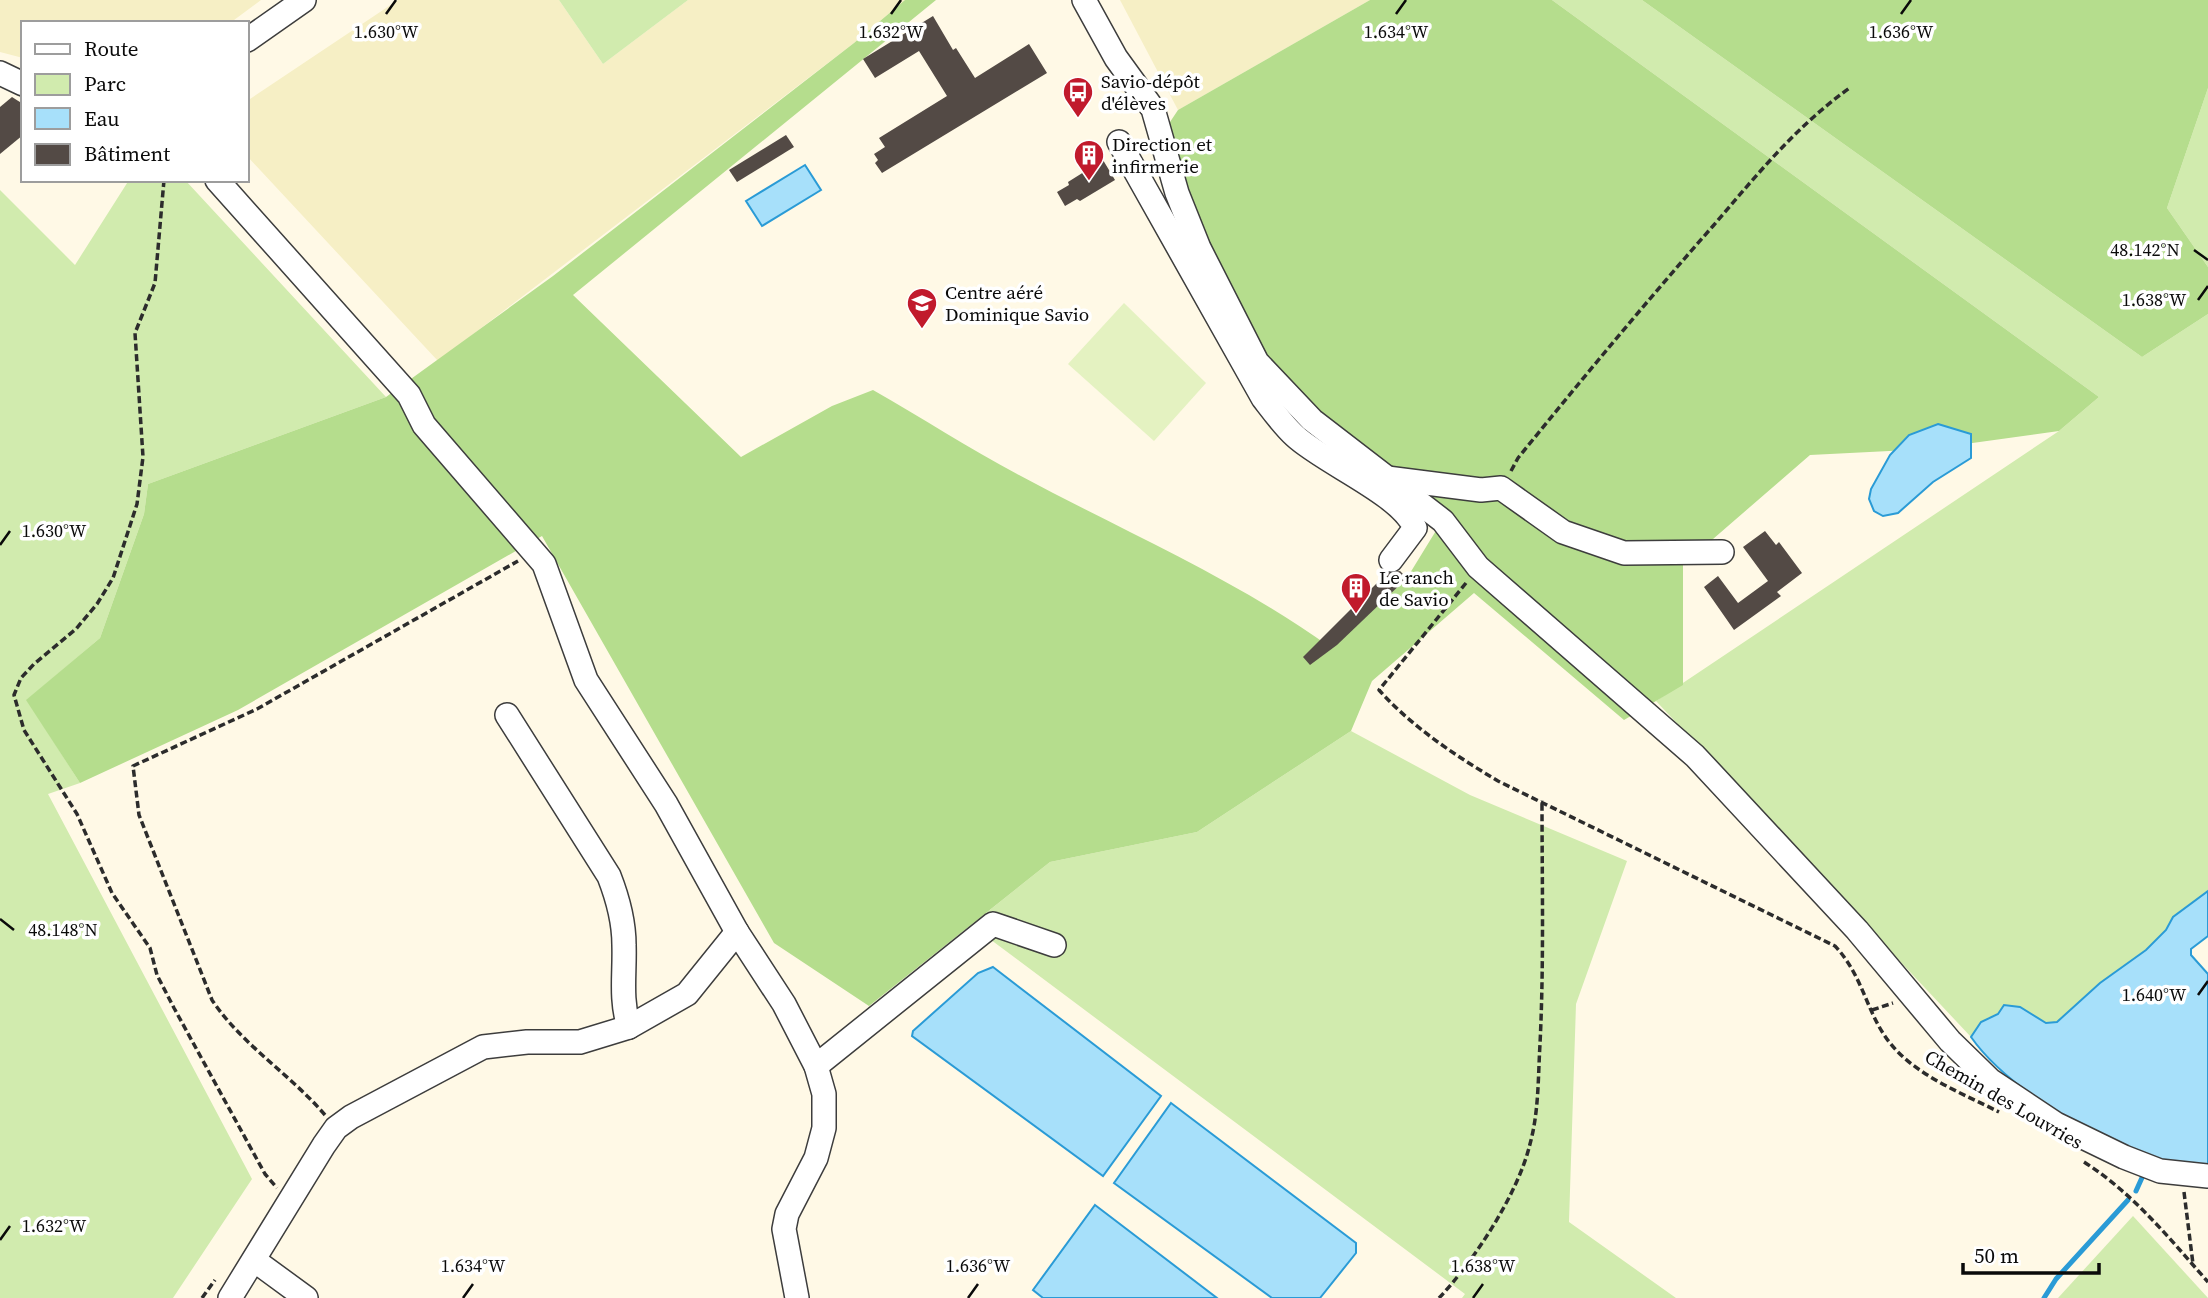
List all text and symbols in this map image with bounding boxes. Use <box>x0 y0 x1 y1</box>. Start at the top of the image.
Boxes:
text: 1.630°W <box>354 19 419 44</box>
text: 1.632°W <box>859 19 924 44</box>
text: 1.634°W <box>1364 19 1429 44</box>
text: 1.636°W <box>1869 19 1934 44</box>
legend <box>21 21 248 182</box>
text: Route <box>84 34 139 63</box>
place label: Savio-dépôt d'élèves <box>1101 68 1201 116</box>
text: Parc <box>84 69 126 98</box>
bus stop icon: Savio-dépôt d'élèves <box>1061 75 1095 119</box>
text: Eau <box>84 104 120 133</box>
place label: Direction et infirmerie <box>1112 131 1213 179</box>
building icon: Direction et infirmerie <box>1072 138 1106 182</box>
text: Bâtiment <box>84 139 170 168</box>
text: 48.142°N <box>2110 237 2180 262</box>
place label: Centre aéré Dominique Savio <box>945 279 1089 327</box>
school or university icon: Centre aéré Dominique Savio <box>905 286 939 330</box>
text: 1.638°W <box>2122 287 2187 312</box>
text: 1.630°W <box>22 518 87 543</box>
place label: Le ranch de Savio <box>1379 564 1454 612</box>
building icon: Le ranch de Savio <box>1339 571 1373 615</box>
text: 48.148°N <box>28 917 98 942</box>
text: 1.640°W <box>2122 982 2187 1007</box>
street label: Chemin des Louvries <box>1920 1043 2088 1155</box>
text: 1.632°W <box>22 1213 87 1238</box>
scale bar <box>1963 1232 2100 1276</box>
text: 50 m <box>1974 1241 2019 1270</box>
text: 1.634°W <box>441 1253 506 1278</box>
text: 1.636°W <box>946 1253 1011 1278</box>
text: 1.638°W <box>1451 1253 1516 1278</box>

